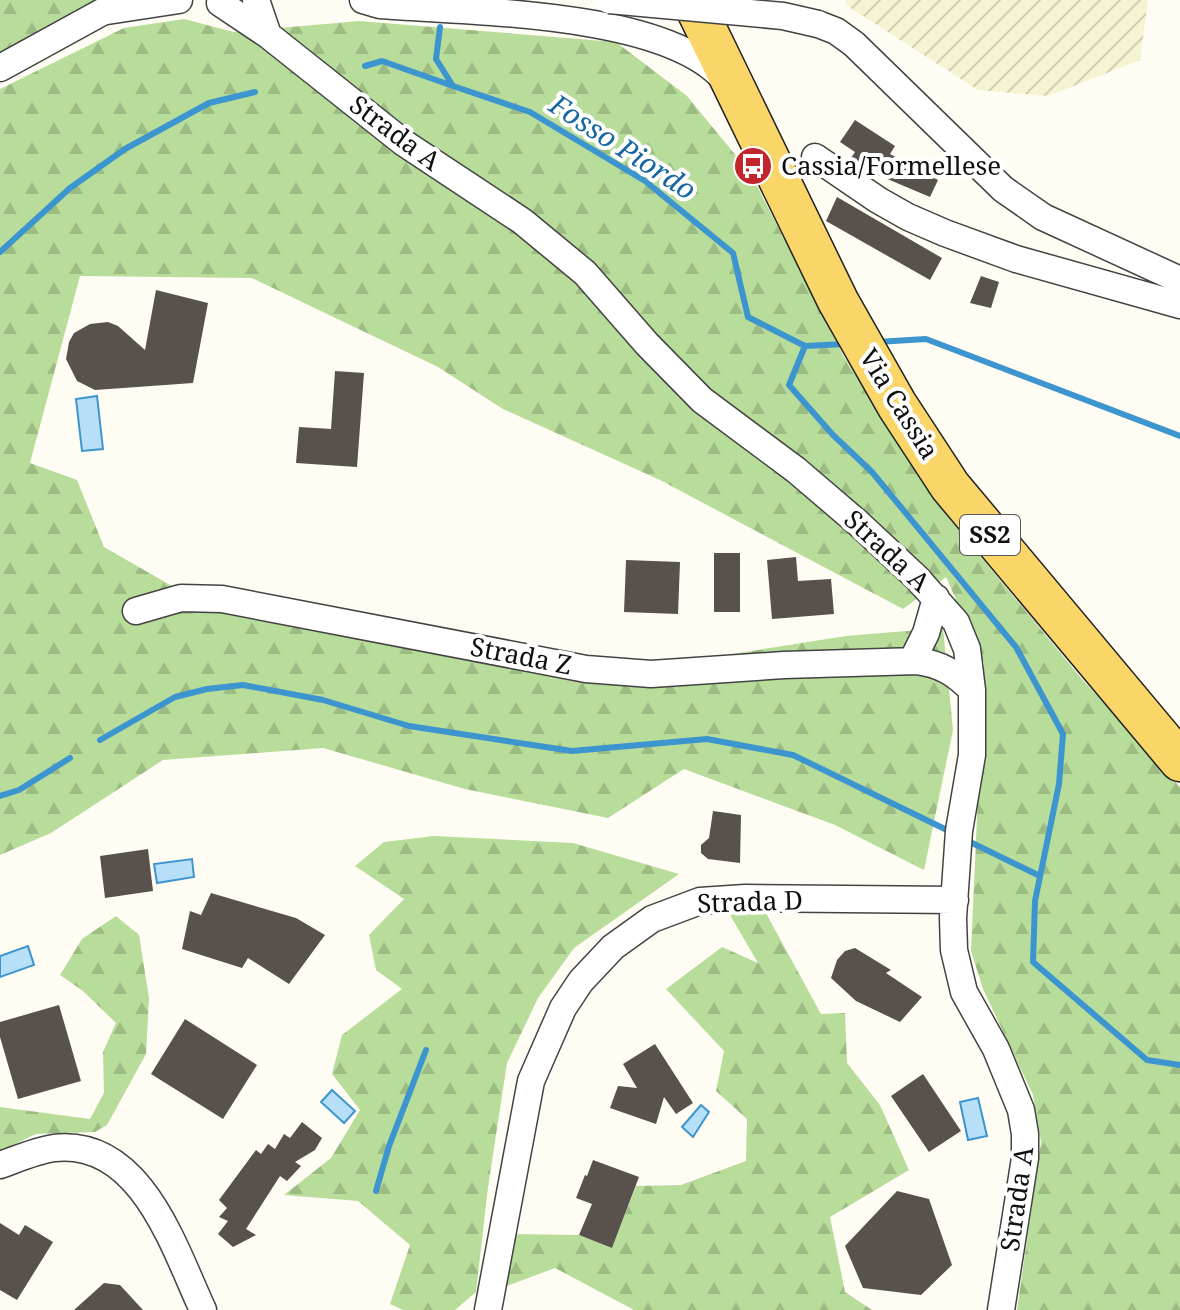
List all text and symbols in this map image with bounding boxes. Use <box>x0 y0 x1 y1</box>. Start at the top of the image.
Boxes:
water label: Fosso Piordo <box>542 84 704 208</box>
street label: Strada A <box>343 86 449 179</box>
bus stop icon: Cassia/Formellese <box>732 145 774 187</box>
place label: Cassia/Formellese <box>781 147 1001 183</box>
street label: Via Cassia <box>852 341 948 466</box>
street label: Strada A <box>837 501 939 600</box>
road number: SS2 <box>960 515 1020 555</box>
street label: Strada Z <box>467 628 575 682</box>
street label: Strada D <box>696 881 804 921</box>
street label: Strada A <box>991 1144 1041 1254</box>

